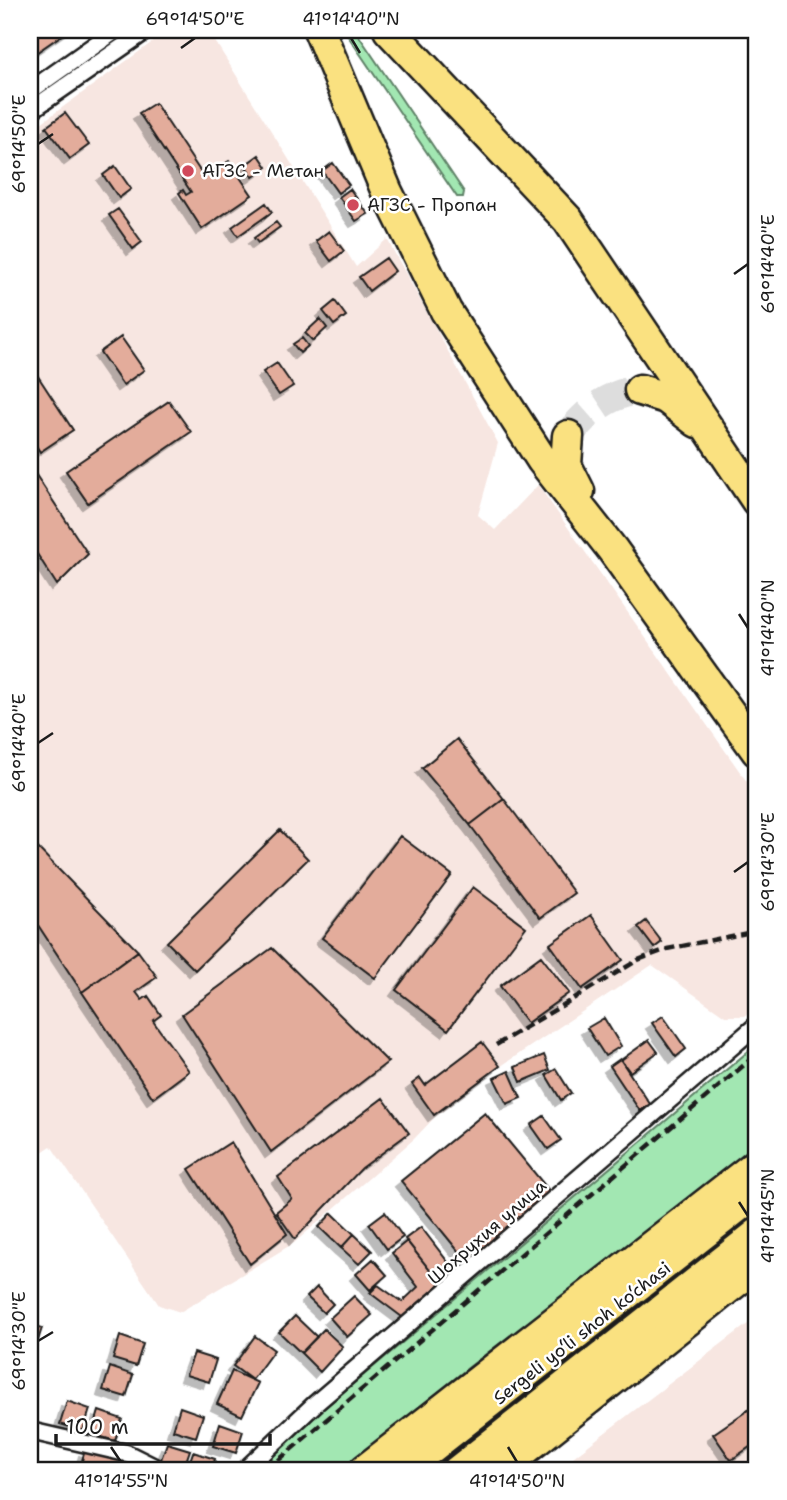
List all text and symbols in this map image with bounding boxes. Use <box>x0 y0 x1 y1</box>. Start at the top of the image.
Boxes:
text: 69°14'50"E <box>146 7 244 31</box>
text: 41°14'40"N <box>302 7 400 31</box>
text: 69°14'50"E <box>7 95 31 193</box>
place label: АГЗС - Метан <box>202 159 324 183</box>
marker: АГЗС - Метан <box>180 163 196 179</box>
place label: АГЗС - Пропан <box>367 193 497 217</box>
marker: АГЗС - Пропан <box>345 197 361 213</box>
text: 69°14'40"E <box>756 214 780 314</box>
text: 41°14'40"N <box>756 579 780 677</box>
text: 69°14'40"E <box>7 693 31 793</box>
text: 69°14'30"E <box>756 812 780 912</box>
text: 41°14'45"N <box>756 1168 780 1264</box>
street label: Шохрухия улица <box>423 1174 551 1290</box>
street label: Sergeli yo‘li shoh ko‘chasi <box>488 1256 676 1410</box>
text: 69°14'30"E <box>7 1291 31 1391</box>
scale bar <box>56 1402 270 1446</box>
text: 100 m <box>66 1413 129 1441</box>
text: 41°14'55"N <box>74 1469 168 1493</box>
text: 41°14'50"N <box>469 1469 565 1493</box>

